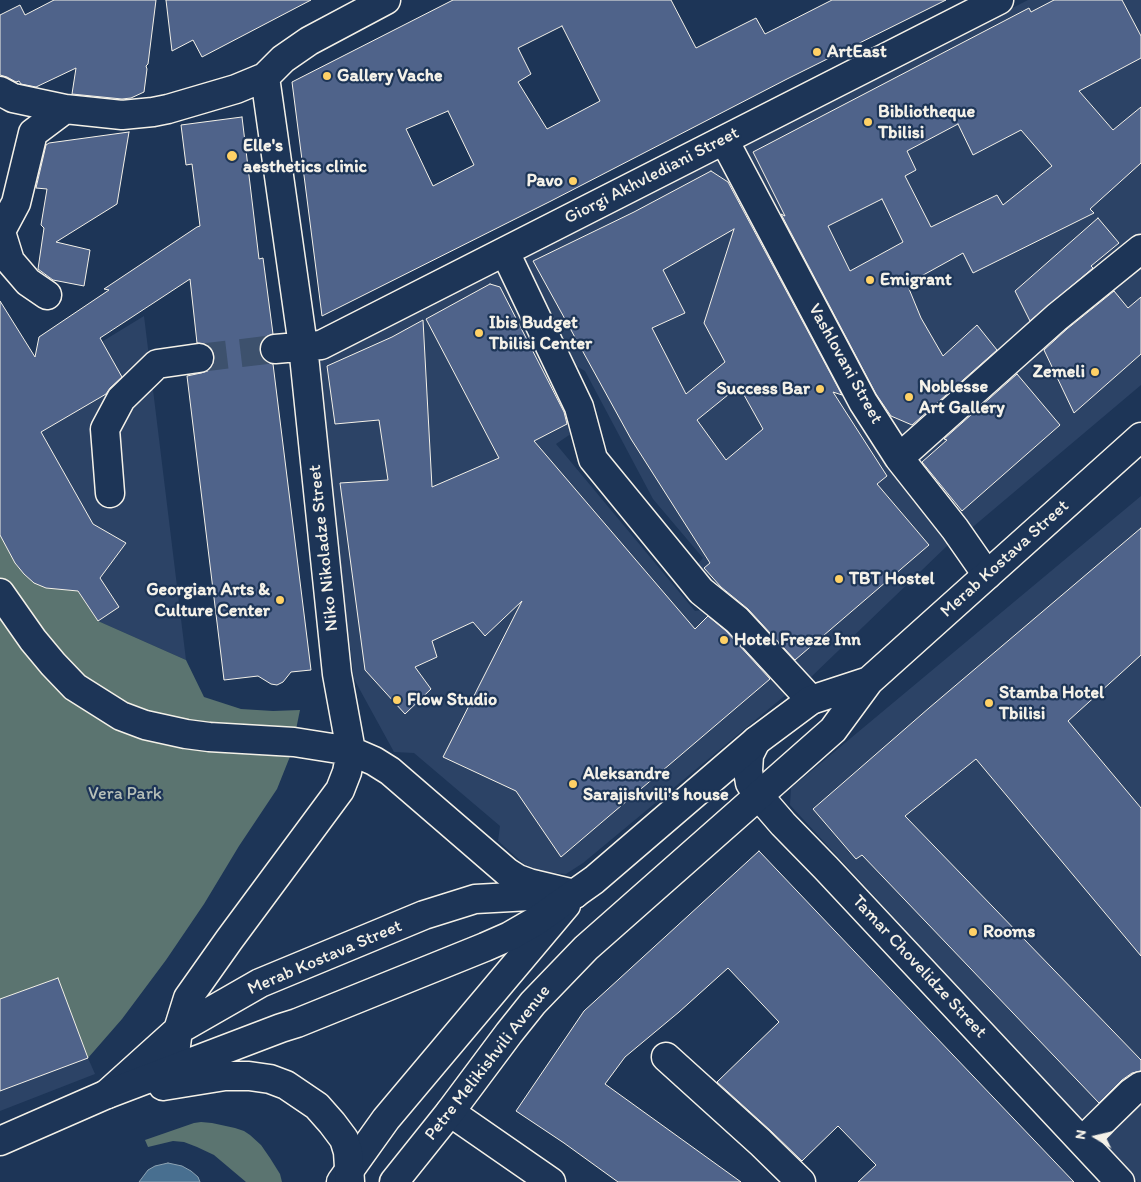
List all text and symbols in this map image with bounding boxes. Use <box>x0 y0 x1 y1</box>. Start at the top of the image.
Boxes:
place label: ArtEast <box>827 41 887 63</box>
marker: ArtEast <box>811 46 823 58</box>
place label: Gallery Vache <box>337 65 443 87</box>
marker: Gallery Vache <box>321 70 333 82</box>
place label: Bibliotheque Tbilisi <box>878 101 975 144</box>
marker: Bibliotheque Tbilisi <box>862 116 874 128</box>
street label: Giorgi Akhvlediani Street <box>561 123 743 229</box>
place label: Elle's aesthetics clinic <box>243 135 367 178</box>
marker: Elle's aesthetics clinic <box>225 149 239 163</box>
place label: Pavo <box>527 170 563 192</box>
marker: Pavo <box>567 175 579 187</box>
place label: Emigrant <box>880 269 952 291</box>
marker: Emigrant <box>864 274 876 286</box>
street label: Vashlovani Street <box>803 300 887 428</box>
place label: Ibis Budget Tbilisi Center <box>489 312 592 354</box>
marker: Ibis Budget Tbilisi Center <box>473 327 485 339</box>
place label: Zemeli <box>1033 361 1085 383</box>
marker: Zemeli <box>1089 366 1101 378</box>
place label: Noblesse Art Gallery <box>919 376 1005 418</box>
place label: Success Bar <box>716 378 810 400</box>
marker: Success Bar <box>814 383 826 395</box>
marker: Noblesse Art Gallery <box>903 391 915 403</box>
street label: Niko Nikoladze Street <box>305 464 343 632</box>
street label: Merab Kostava Street <box>936 496 1074 622</box>
place label: TBT Hostel <box>849 568 935 590</box>
marker: TBT Hostel <box>833 573 845 585</box>
place label: Georgian Arts & Culture Center <box>146 579 270 622</box>
marker: Georgian Arts & Culture Center <box>274 594 286 606</box>
place label: Hotel Freeze Inn <box>734 629 861 651</box>
marker: Hotel Freeze Inn <box>718 634 730 646</box>
place label: Stamba Hotel Tbilisi <box>999 682 1104 724</box>
place label: Flow Studio <box>407 689 497 711</box>
marker: Flow Studio <box>391 694 403 706</box>
marker: Stamba Hotel Tbilisi <box>983 697 995 709</box>
place label: Aleksandre Sarajishvili's house <box>583 763 729 806</box>
marker: Aleksandre Sarajishvili's house <box>567 778 579 790</box>
park label: Vera Park <box>88 783 162 805</box>
street label: Tamar Chovelidze Street <box>847 891 991 1043</box>
street label: Merab Kostava Street <box>245 916 405 1000</box>
place label: Rooms <box>983 921 1035 943</box>
marker: Rooms <box>967 926 979 938</box>
street label: Petre Melikishvili Avenue <box>421 981 555 1145</box>
north arrow <box>1071 1112 1121 1162</box>
text: N <box>1072 1129 1090 1141</box>

